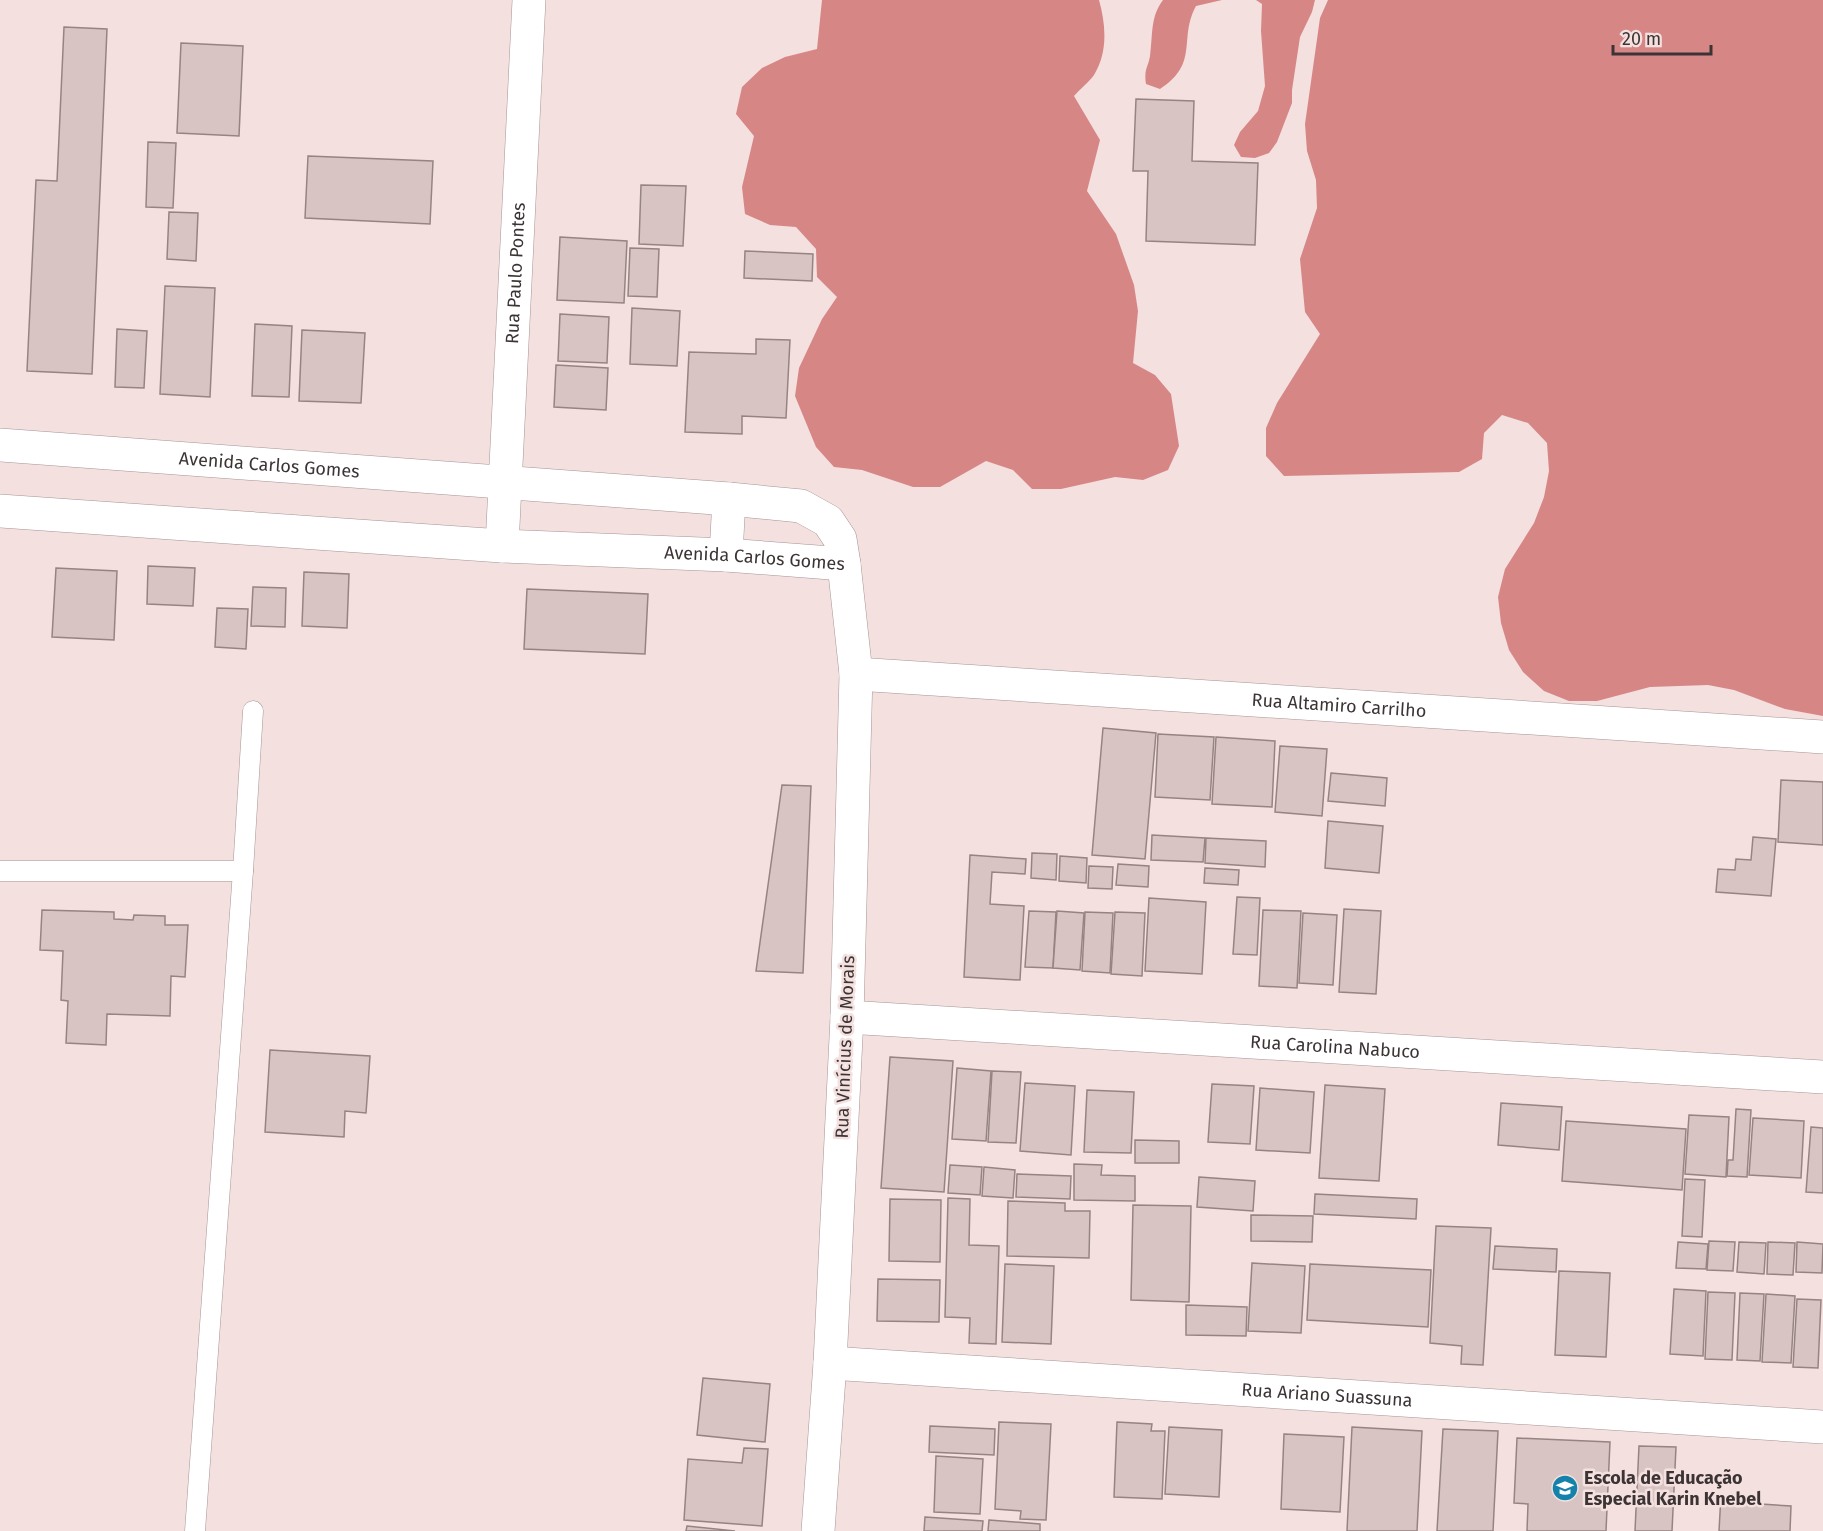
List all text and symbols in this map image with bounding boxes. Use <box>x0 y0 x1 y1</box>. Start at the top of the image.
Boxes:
scale bar <box>1613 18 1710 56</box>
text: 20 m <box>1622 28 1661 50</box>
street label: Rua Paulo Pontes <box>501 202 530 345</box>
street label: Avenida Carlos Gomes <box>178 447 360 483</box>
street label: Avenida Carlos Gomes <box>664 542 846 575</box>
street label: Rua Altamiro Carrilho <box>1251 689 1427 722</box>
street label: Rua Vinícius de Morais <box>831 955 859 1139</box>
street label: Rua Carolina Nabuco <box>1249 1031 1421 1063</box>
street label: Rua Ariano Suassuna <box>1241 1379 1413 1412</box>
place label: Escola de Educação Especial Karin Knebel <box>1584 1467 1762 1510</box>
school or university icon: Escola de Educação Especial Karin Knebel <box>1550 1473 1580 1503</box>

